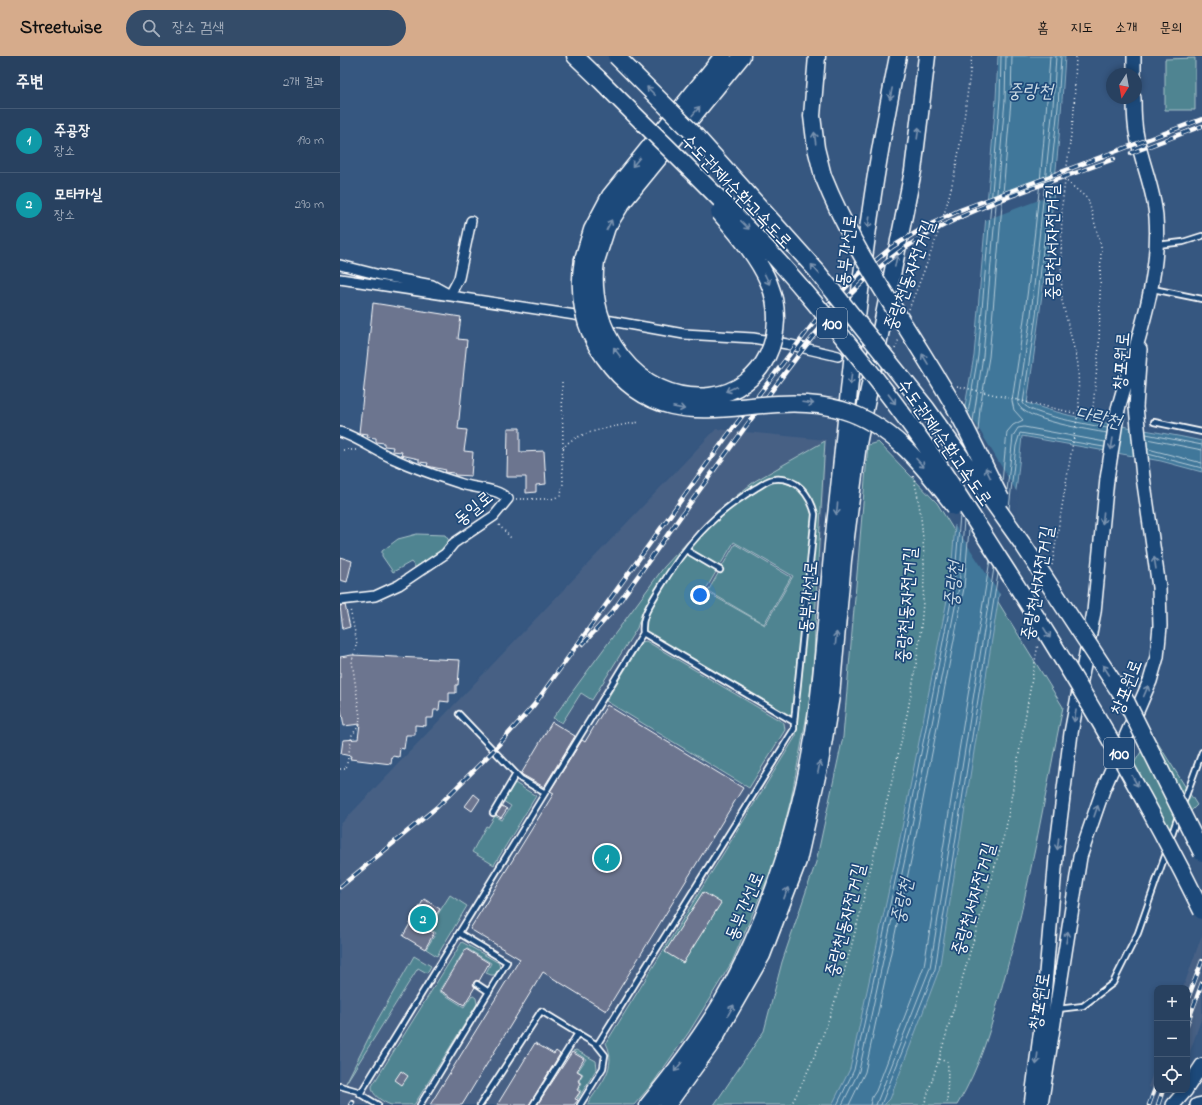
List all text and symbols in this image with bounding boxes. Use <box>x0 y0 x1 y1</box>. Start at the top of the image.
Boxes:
search box <box>126 10 406 46</box>
text: Streetwise <box>20 15 102 42</box>
icon: search <box>140 17 162 39</box>
text: 장소 검색 <box>172 17 224 39</box>
text: 홈 <box>1037 18 1048 39</box>
text: 지도 <box>1070 18 1093 39</box>
text: 소개 <box>1115 18 1137 39</box>
text: 문의 <box>1159 18 1182 39</box>
north arrow <box>1106 68 1142 104</box>
text: 주변 <box>16 70 43 95</box>
text: 2개 결과 <box>283 73 324 92</box>
water label: 중랑천 <box>1007 79 1055 106</box>
one-way arrow <box>646 86 656 96</box>
one-way arrow <box>886 87 894 100</box>
one-way arrow <box>692 105 701 116</box>
text: 주공장 <box>54 120 90 142</box>
one-way arrow <box>914 127 922 140</box>
street label: 수도권제1순환고속도로 <box>674 129 797 256</box>
text: 1 <box>27 131 31 150</box>
text: 190 m <box>297 131 324 150</box>
one-way arrow <box>811 132 818 145</box>
text: 장소 <box>54 142 75 161</box>
one-way arrow <box>632 156 641 167</box>
text: 모타카실 <box>54 184 102 206</box>
street label: 중랑천서자전거길 <box>1041 184 1067 300</box>
text: 2 <box>26 195 32 214</box>
text: 290 m <box>295 195 324 214</box>
text: 장소 <box>54 206 75 225</box>
street label: 동부간선로 <box>831 213 865 288</box>
one-way arrow <box>865 215 873 228</box>
street label: 중랑천동자전거길 <box>879 216 943 335</box>
one-way arrow <box>606 219 613 231</box>
one-way arrow <box>740 220 750 230</box>
one-way arrow <box>892 255 900 268</box>
one-way arrow <box>810 264 819 274</box>
one-way arrow <box>764 273 771 285</box>
road number: 100 <box>817 308 847 338</box>
street label: 창포원로 <box>1108 331 1138 391</box>
one-way arrow <box>613 346 621 357</box>
one-way arrow <box>921 353 929 365</box>
one-way arrow <box>848 372 855 385</box>
street label: 수도권제1순환고속도로 <box>890 374 997 512</box>
one-way arrow <box>725 386 737 393</box>
one-way arrow <box>887 394 896 405</box>
one-way arrow <box>801 400 814 407</box>
water label: 다락천 <box>1073 400 1125 437</box>
one-way arrow <box>672 404 685 412</box>
one-way arrow <box>1108 437 1116 450</box>
one-way arrow <box>915 458 924 468</box>
one-way arrow <box>984 467 991 479</box>
street label: 동일로 <box>449 486 499 533</box>
one-way arrow <box>833 502 841 515</box>
one-way arrow <box>1099 511 1107 524</box>
street label: 중랑천서자전거길 <box>1016 524 1062 643</box>
street label: 중랑천동자전거길 <box>891 546 925 664</box>
one-way arrow <box>1151 557 1159 570</box>
water label: 중랑천 <box>939 558 970 608</box>
street label: 동부간선로 <box>794 560 826 634</box>
your location <box>690 585 710 605</box>
one-way arrow <box>1044 627 1052 639</box>
one-way arrow <box>832 632 839 645</box>
street label: 창포원로 <box>1105 656 1150 719</box>
one-way arrow <box>1102 665 1110 676</box>
one-way arrow <box>1142 685 1150 697</box>
one-way arrow <box>1070 709 1078 722</box>
road number: 100 <box>1104 738 1134 768</box>
one-way arrow <box>816 761 824 774</box>
one-way arrow <box>1131 775 1139 787</box>
one-way arrow <box>1093 805 1100 818</box>
one-way arrow <box>1054 837 1061 850</box>
street label: 중랑천서자전거길 <box>946 840 1004 959</box>
pin: 1 <box>594 843 620 873</box>
street label: 중랑천동자전거길 <box>820 861 874 980</box>
street label: 동부간선로 <box>720 868 772 945</box>
water label: 중랑천 <box>885 875 922 927</box>
one-way arrow <box>783 887 791 899</box>
pin: 2 <box>410 904 436 934</box>
one-way arrow <box>1063 931 1071 944</box>
street label: 창포원로 <box>1024 971 1058 1032</box>
map controls <box>1154 985 1190 1093</box>
button: + <box>1154 985 1190 1021</box>
one-way arrow <box>728 1004 736 1016</box>
button: − <box>1154 1021 1190 1057</box>
one-way arrow <box>1033 1053 1041 1066</box>
button: locate <box>1154 1057 1190 1093</box>
one-way arrow <box>674 1062 683 1073</box>

